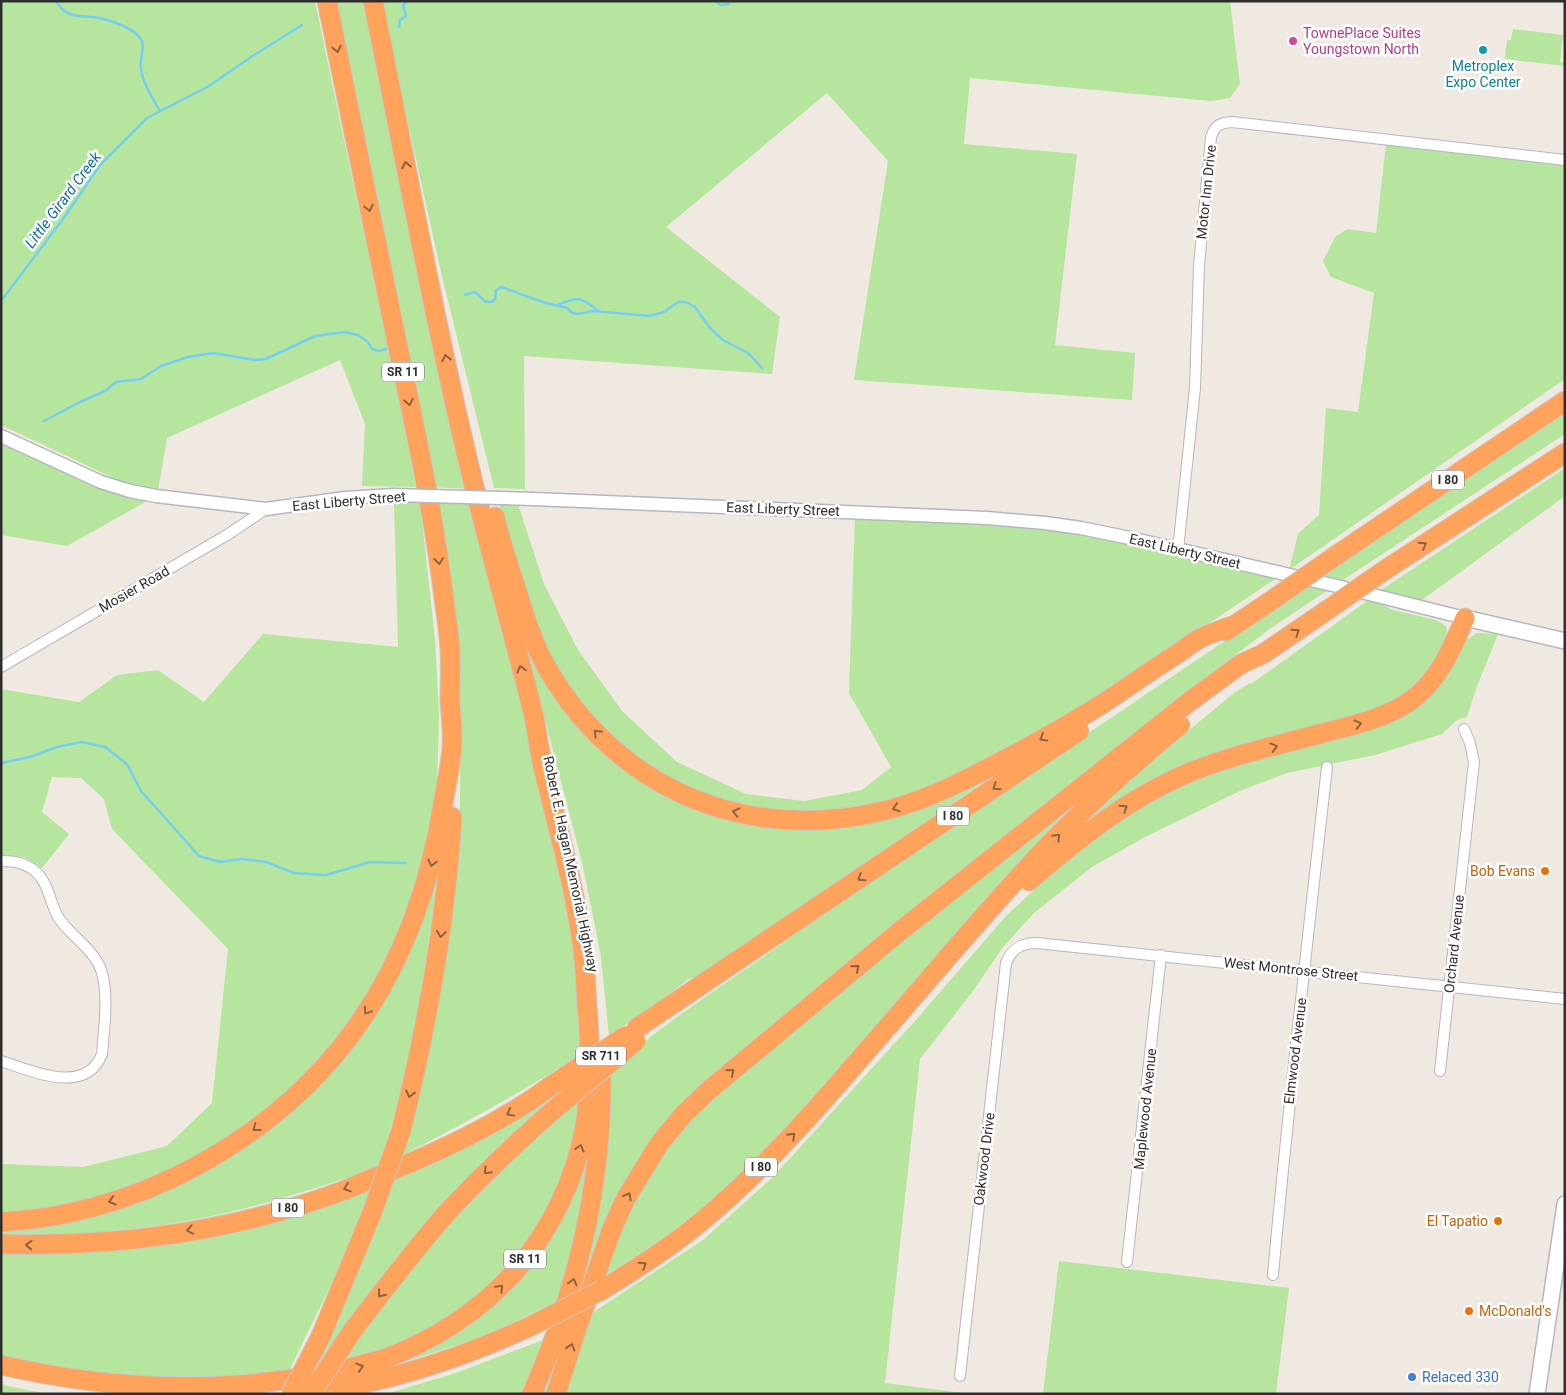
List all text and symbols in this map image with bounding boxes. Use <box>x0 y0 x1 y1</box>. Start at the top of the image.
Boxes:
place label: TownePlace Suites Youngstown North <box>1303 25 1421 57</box>
marker: TownePlace Suites Youngstown North <box>1287 35 1299 47</box>
marker: Metroplex Expo Center <box>1477 44 1489 56</box>
one-way arrow <box>331 45 341 53</box>
place label: Metroplex Expo Center <box>1445 58 1521 90</box>
street label: Motor Inn Drive <box>1193 144 1219 240</box>
water label: Little Girard Creek <box>21 148 105 252</box>
one-way arrow <box>401 160 411 169</box>
one-way arrow <box>364 204 374 213</box>
one-way arrow <box>441 353 452 362</box>
road number: SR 11 <box>382 362 424 382</box>
one-way arrow <box>404 397 414 406</box>
road number: I 80 <box>1432 470 1464 490</box>
street label: East Liberty Street <box>292 488 407 514</box>
street label: East Liberty Street <box>726 499 841 519</box>
street label: East Liberty Street <box>1128 530 1243 572</box>
one-way arrow <box>1418 542 1427 551</box>
one-way arrow <box>433 558 444 566</box>
street label: Mosier Road <box>96 562 172 616</box>
one-way arrow <box>1290 629 1300 638</box>
one-way arrow <box>516 665 527 673</box>
one-way arrow <box>1353 719 1362 729</box>
one-way arrow <box>593 730 602 739</box>
one-way arrow <box>1039 732 1048 742</box>
one-way arrow <box>1269 742 1277 752</box>
street label: Robert E. Hagan Memorial Highway <box>540 754 602 974</box>
one-way arrow <box>992 781 1002 790</box>
one-way arrow <box>892 802 901 812</box>
one-way arrow <box>1119 805 1128 814</box>
road number: I 80 <box>937 806 969 826</box>
one-way arrow <box>732 808 740 818</box>
one-way arrow <box>1051 834 1060 843</box>
one-way arrow <box>427 858 438 867</box>
place label: Bob Evans <box>1470 863 1535 879</box>
marker: Bob Evans <box>1539 865 1551 877</box>
one-way arrow <box>858 872 867 881</box>
street label: Orchard Avenue <box>1441 894 1467 994</box>
one-way arrow <box>436 930 447 938</box>
street label: West Montrose Street <box>1223 954 1359 984</box>
one-way arrow <box>850 965 859 973</box>
street label: Elmwood Avenue <box>1281 997 1309 1105</box>
one-way arrow <box>364 1005 373 1015</box>
road number: SR 711 <box>576 1046 626 1066</box>
street label: Maplewood Avenue <box>1131 1047 1159 1171</box>
one-way arrow <box>726 1068 735 1077</box>
one-way arrow <box>405 1089 416 1098</box>
one-way arrow <box>507 1107 516 1117</box>
street label: Oakwood Drive <box>970 1112 998 1206</box>
one-way arrow <box>253 1123 262 1131</box>
one-way arrow <box>786 1133 795 1142</box>
one-way arrow <box>574 1144 585 1153</box>
road number: I 80 <box>745 1158 777 1176</box>
one-way arrow <box>484 1165 493 1174</box>
one-way arrow <box>343 1183 352 1193</box>
one-way arrow <box>622 1192 632 1201</box>
one-way arrow <box>108 1196 117 1206</box>
road number: I 80 <box>272 1198 304 1218</box>
place label: El Tapatio <box>1427 1213 1488 1229</box>
marker: El Tapatio <box>1492 1215 1504 1227</box>
one-way arrow <box>186 1225 195 1235</box>
one-way arrow <box>25 1240 32 1250</box>
road number: SR 11 <box>504 1250 546 1268</box>
one-way arrow <box>638 1261 647 1271</box>
one-way arrow <box>567 1279 577 1287</box>
one-way arrow <box>494 1284 503 1293</box>
one-way arrow <box>378 1288 386 1297</box>
place label: McDonald's <box>1479 1303 1552 1319</box>
marker: McDonald's <box>1463 1305 1475 1317</box>
one-way arrow <box>566 1344 576 1352</box>
one-way arrow <box>356 1363 364 1373</box>
place label: Relaced 330 <box>1422 1369 1499 1385</box>
marker: Relaced 330 <box>1406 1371 1418 1383</box>

